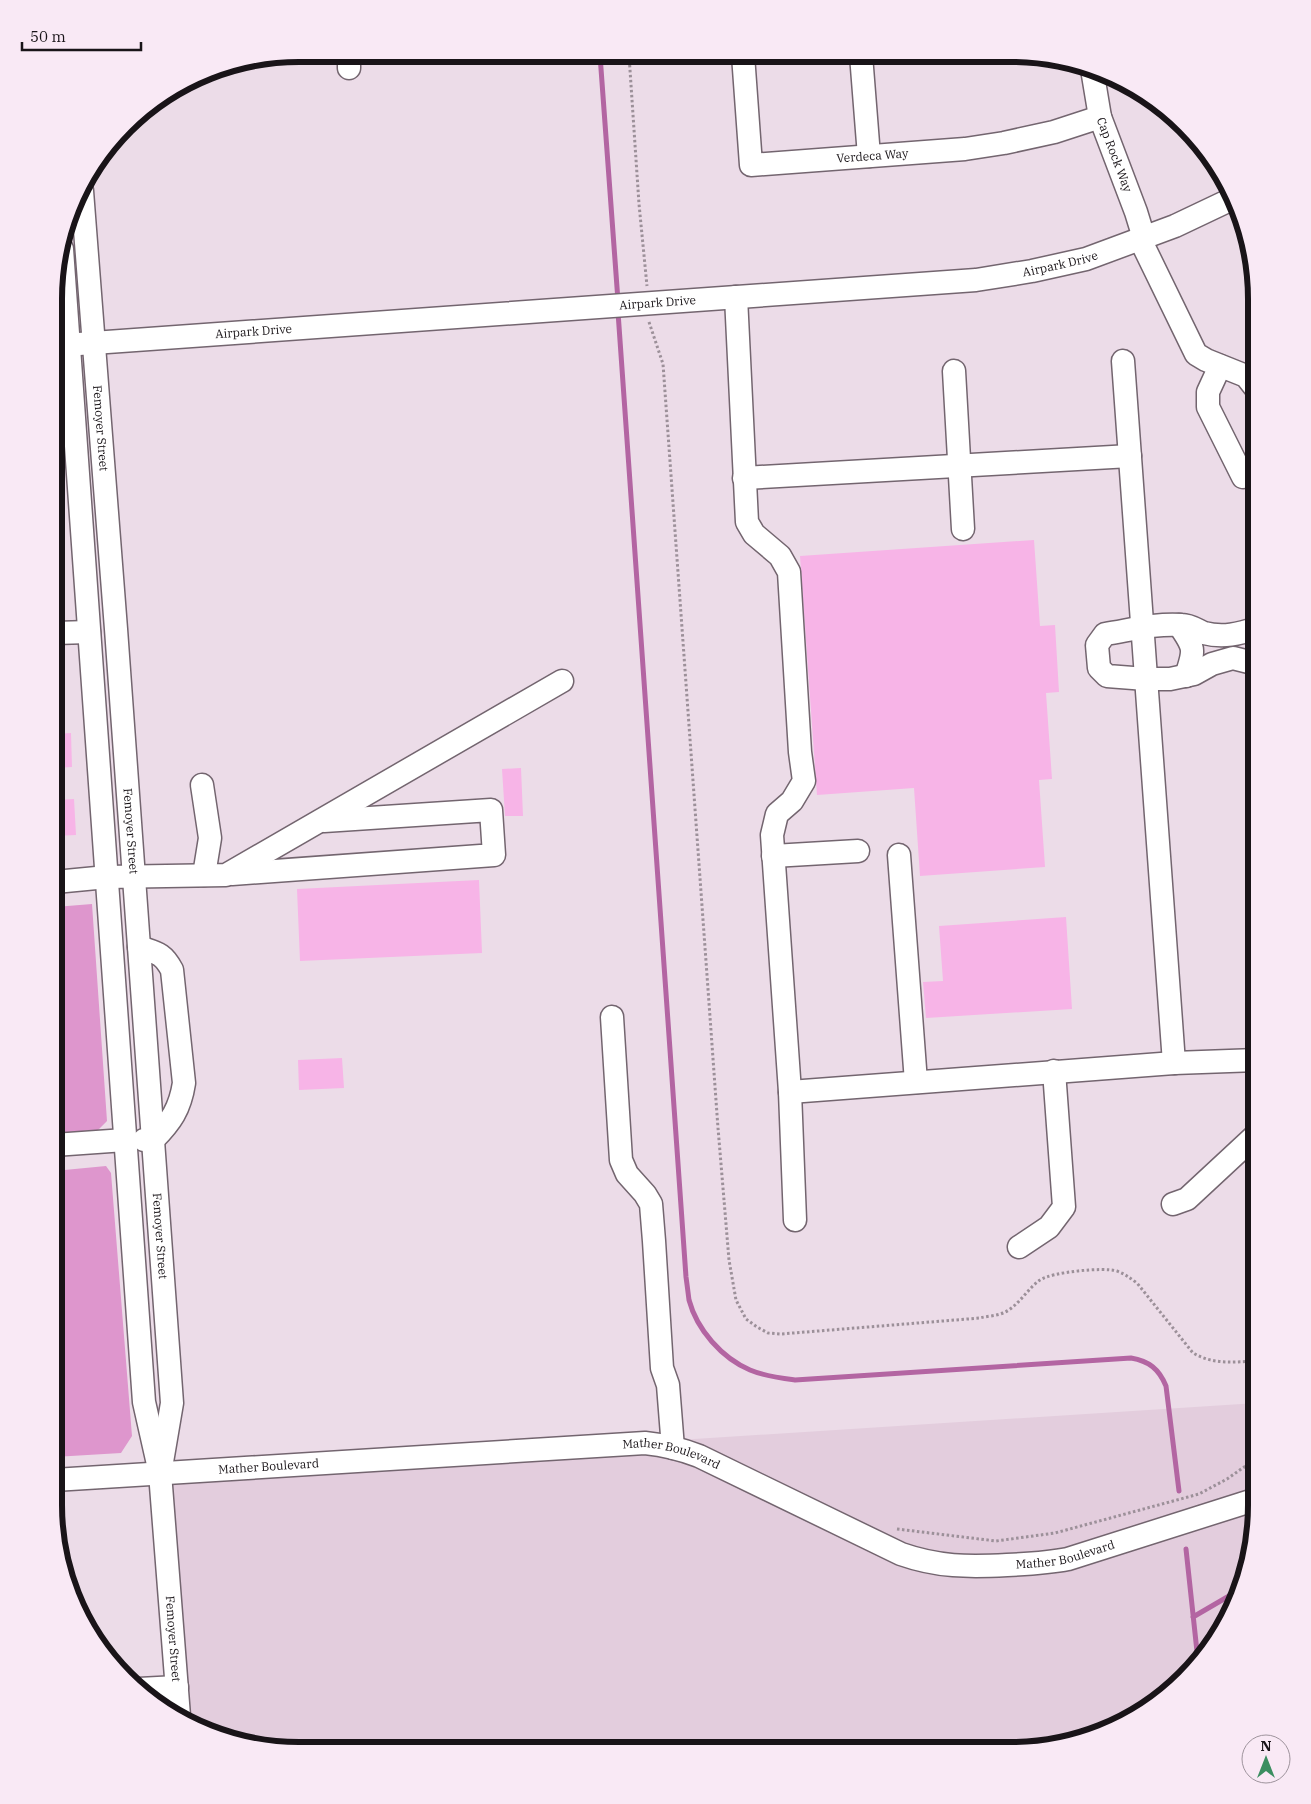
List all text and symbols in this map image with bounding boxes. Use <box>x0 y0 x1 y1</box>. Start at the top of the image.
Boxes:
scale bar <box>22 20 141 52</box>
text: 50 m <box>30 27 66 46</box>
street label: Cap Rock Way <box>1094 115 1136 195</box>
street label: Verdeca Way <box>836 145 909 166</box>
street label: Airpark Drive <box>1021 247 1100 279</box>
street label: Airpark Drive <box>619 292 696 312</box>
street label: Airpark Drive <box>215 321 292 341</box>
street label: Femoyer Street <box>90 385 112 472</box>
street label: Femoyer Street <box>121 788 142 875</box>
street label: Femoyer Street <box>150 1192 171 1280</box>
street label: Mather Boulevard <box>622 1435 723 1472</box>
street label: Mather Boulevard <box>218 1455 319 1477</box>
street label: Mather Boulevard <box>1015 1537 1116 1572</box>
street label: Femoyer Street <box>163 1595 184 1682</box>
north arrow <box>1241 1734 1291 1784</box>
text: N <box>1260 1737 1272 1755</box>

